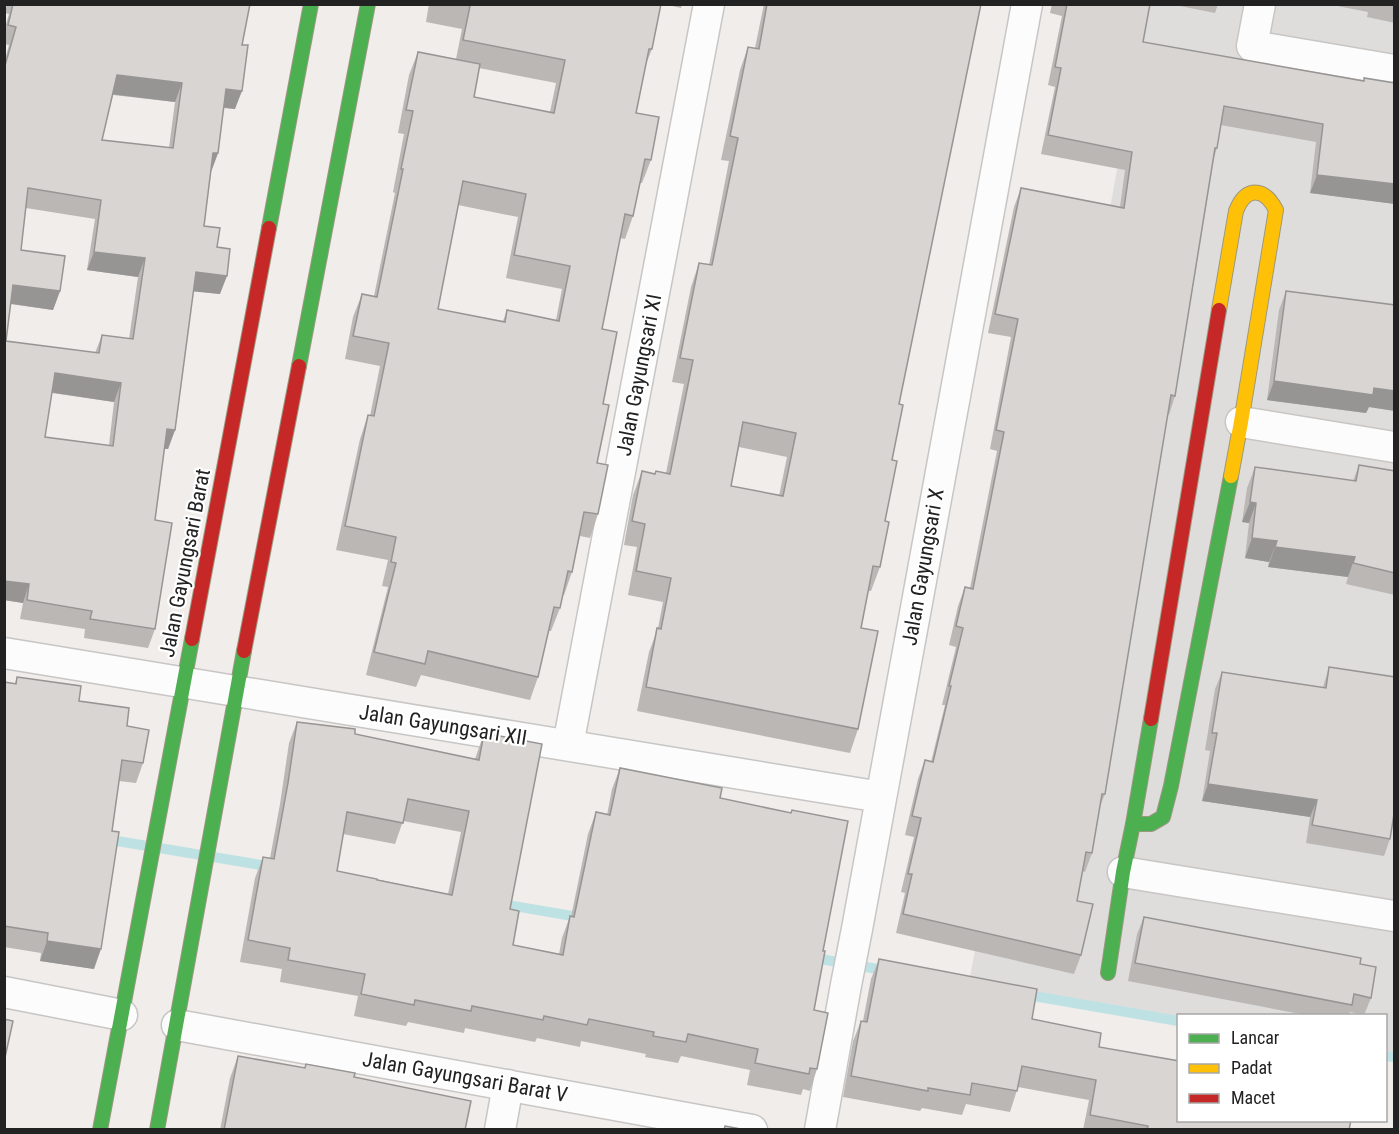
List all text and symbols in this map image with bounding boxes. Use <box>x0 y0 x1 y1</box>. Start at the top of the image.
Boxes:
street label: Jalan Gayungsari XI <box>612 292 666 458</box>
street label: Jalan Gayungsari Barat <box>155 467 215 659</box>
street label: Jalan Gayungsari X <box>897 487 949 647</box>
street label: Jalan Gayungsari XII <box>357 700 529 750</box>
legend <box>1177 1014 1387 1122</box>
text: Lancar <box>1231 1027 1280 1048</box>
street label: Jalan Gayungsari Barat V <box>361 1047 570 1107</box>
text: Padat <box>1231 1057 1272 1078</box>
text: Macet <box>1231 1087 1275 1108</box>

